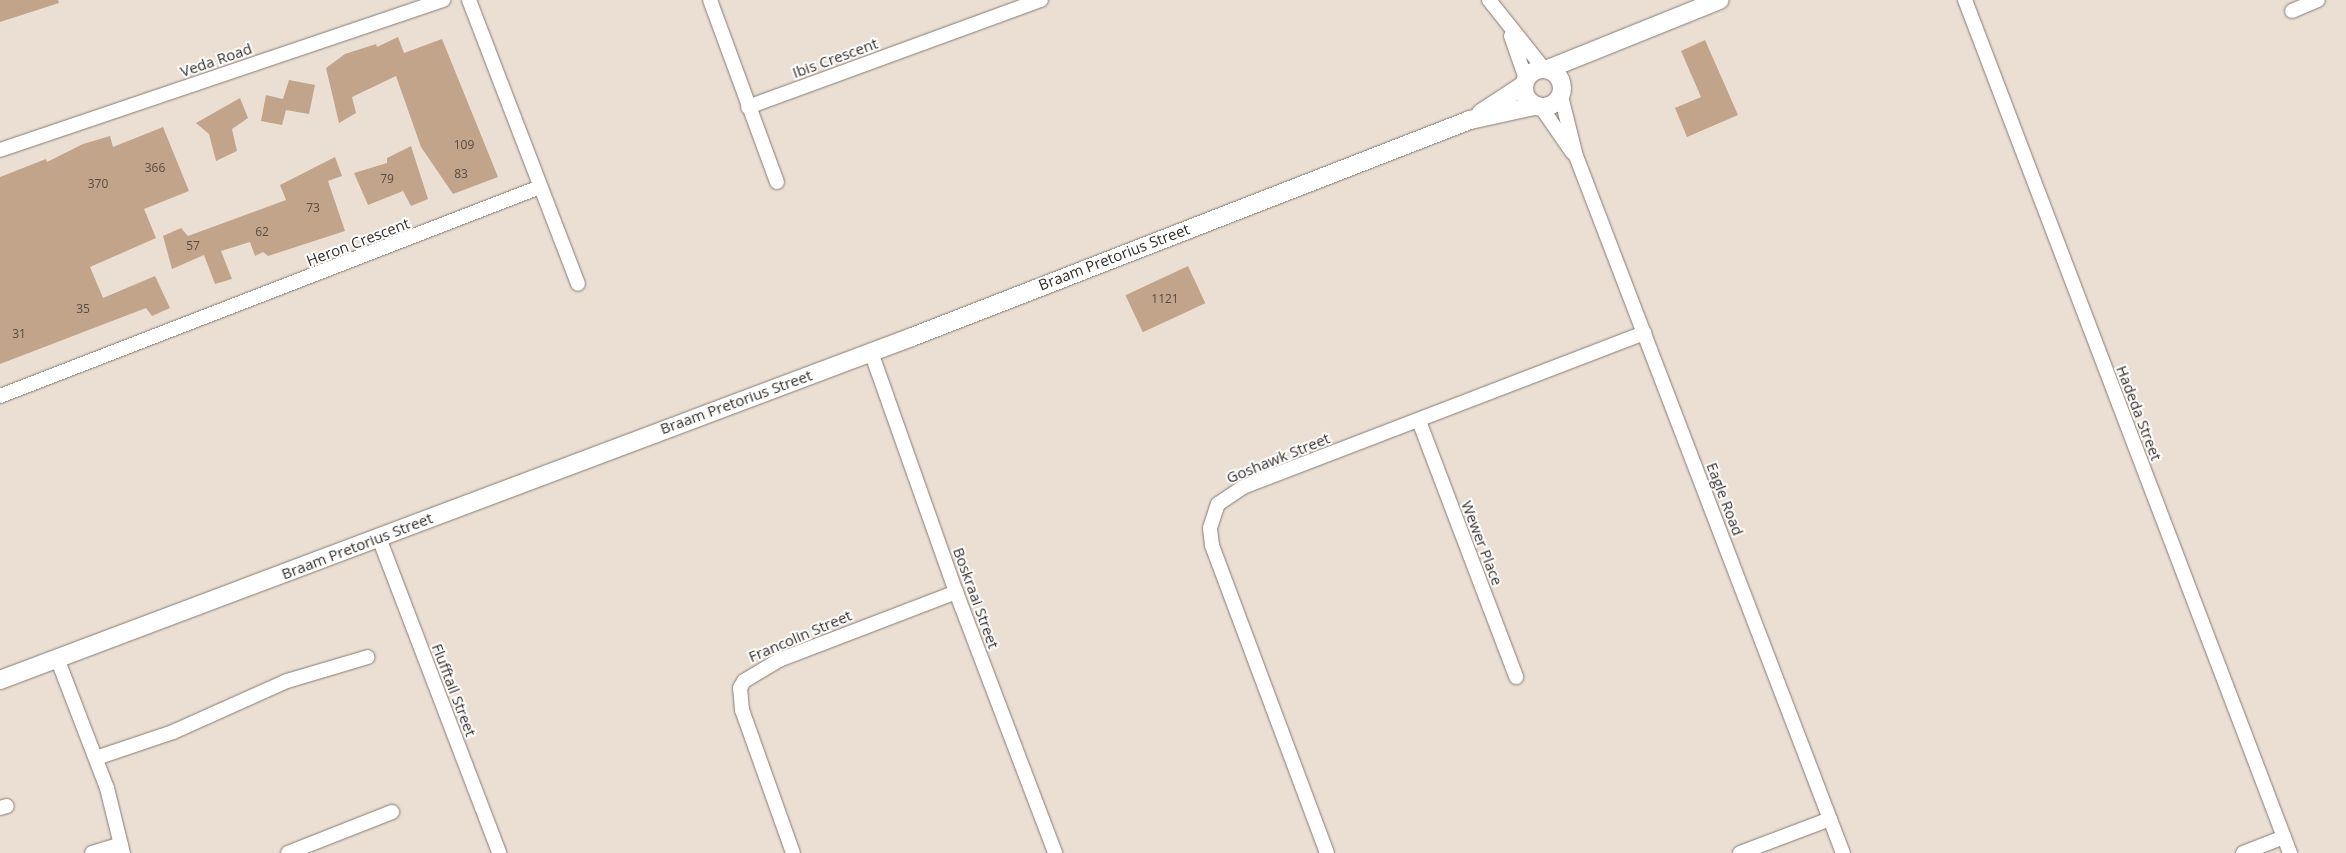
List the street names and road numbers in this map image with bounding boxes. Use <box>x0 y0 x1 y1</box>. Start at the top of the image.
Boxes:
street label: Ibis Crescent <box>790 34 880 82</box>
street label: Veda Road <box>178 39 254 81</box>
street label: Heron Crescent <box>304 214 412 270</box>
street label: Braam Pretorius Street <box>1036 220 1192 294</box>
street label: Hadeda Street <box>2113 363 2165 463</box>
street label: Braam Pretorius Street <box>658 366 814 438</box>
street label: Goshawk Street <box>1224 429 1332 487</box>
street label: Eagle Road <box>1703 460 1747 538</box>
street label: Wewer Place <box>1458 498 1506 588</box>
street label: Braam Pretorius Street <box>279 509 435 583</box>
street label: Boskraai Street <box>949 545 1003 651</box>
street label: Francolin Street <box>746 606 854 666</box>
street label: Flufftail Street <box>428 641 480 739</box>

